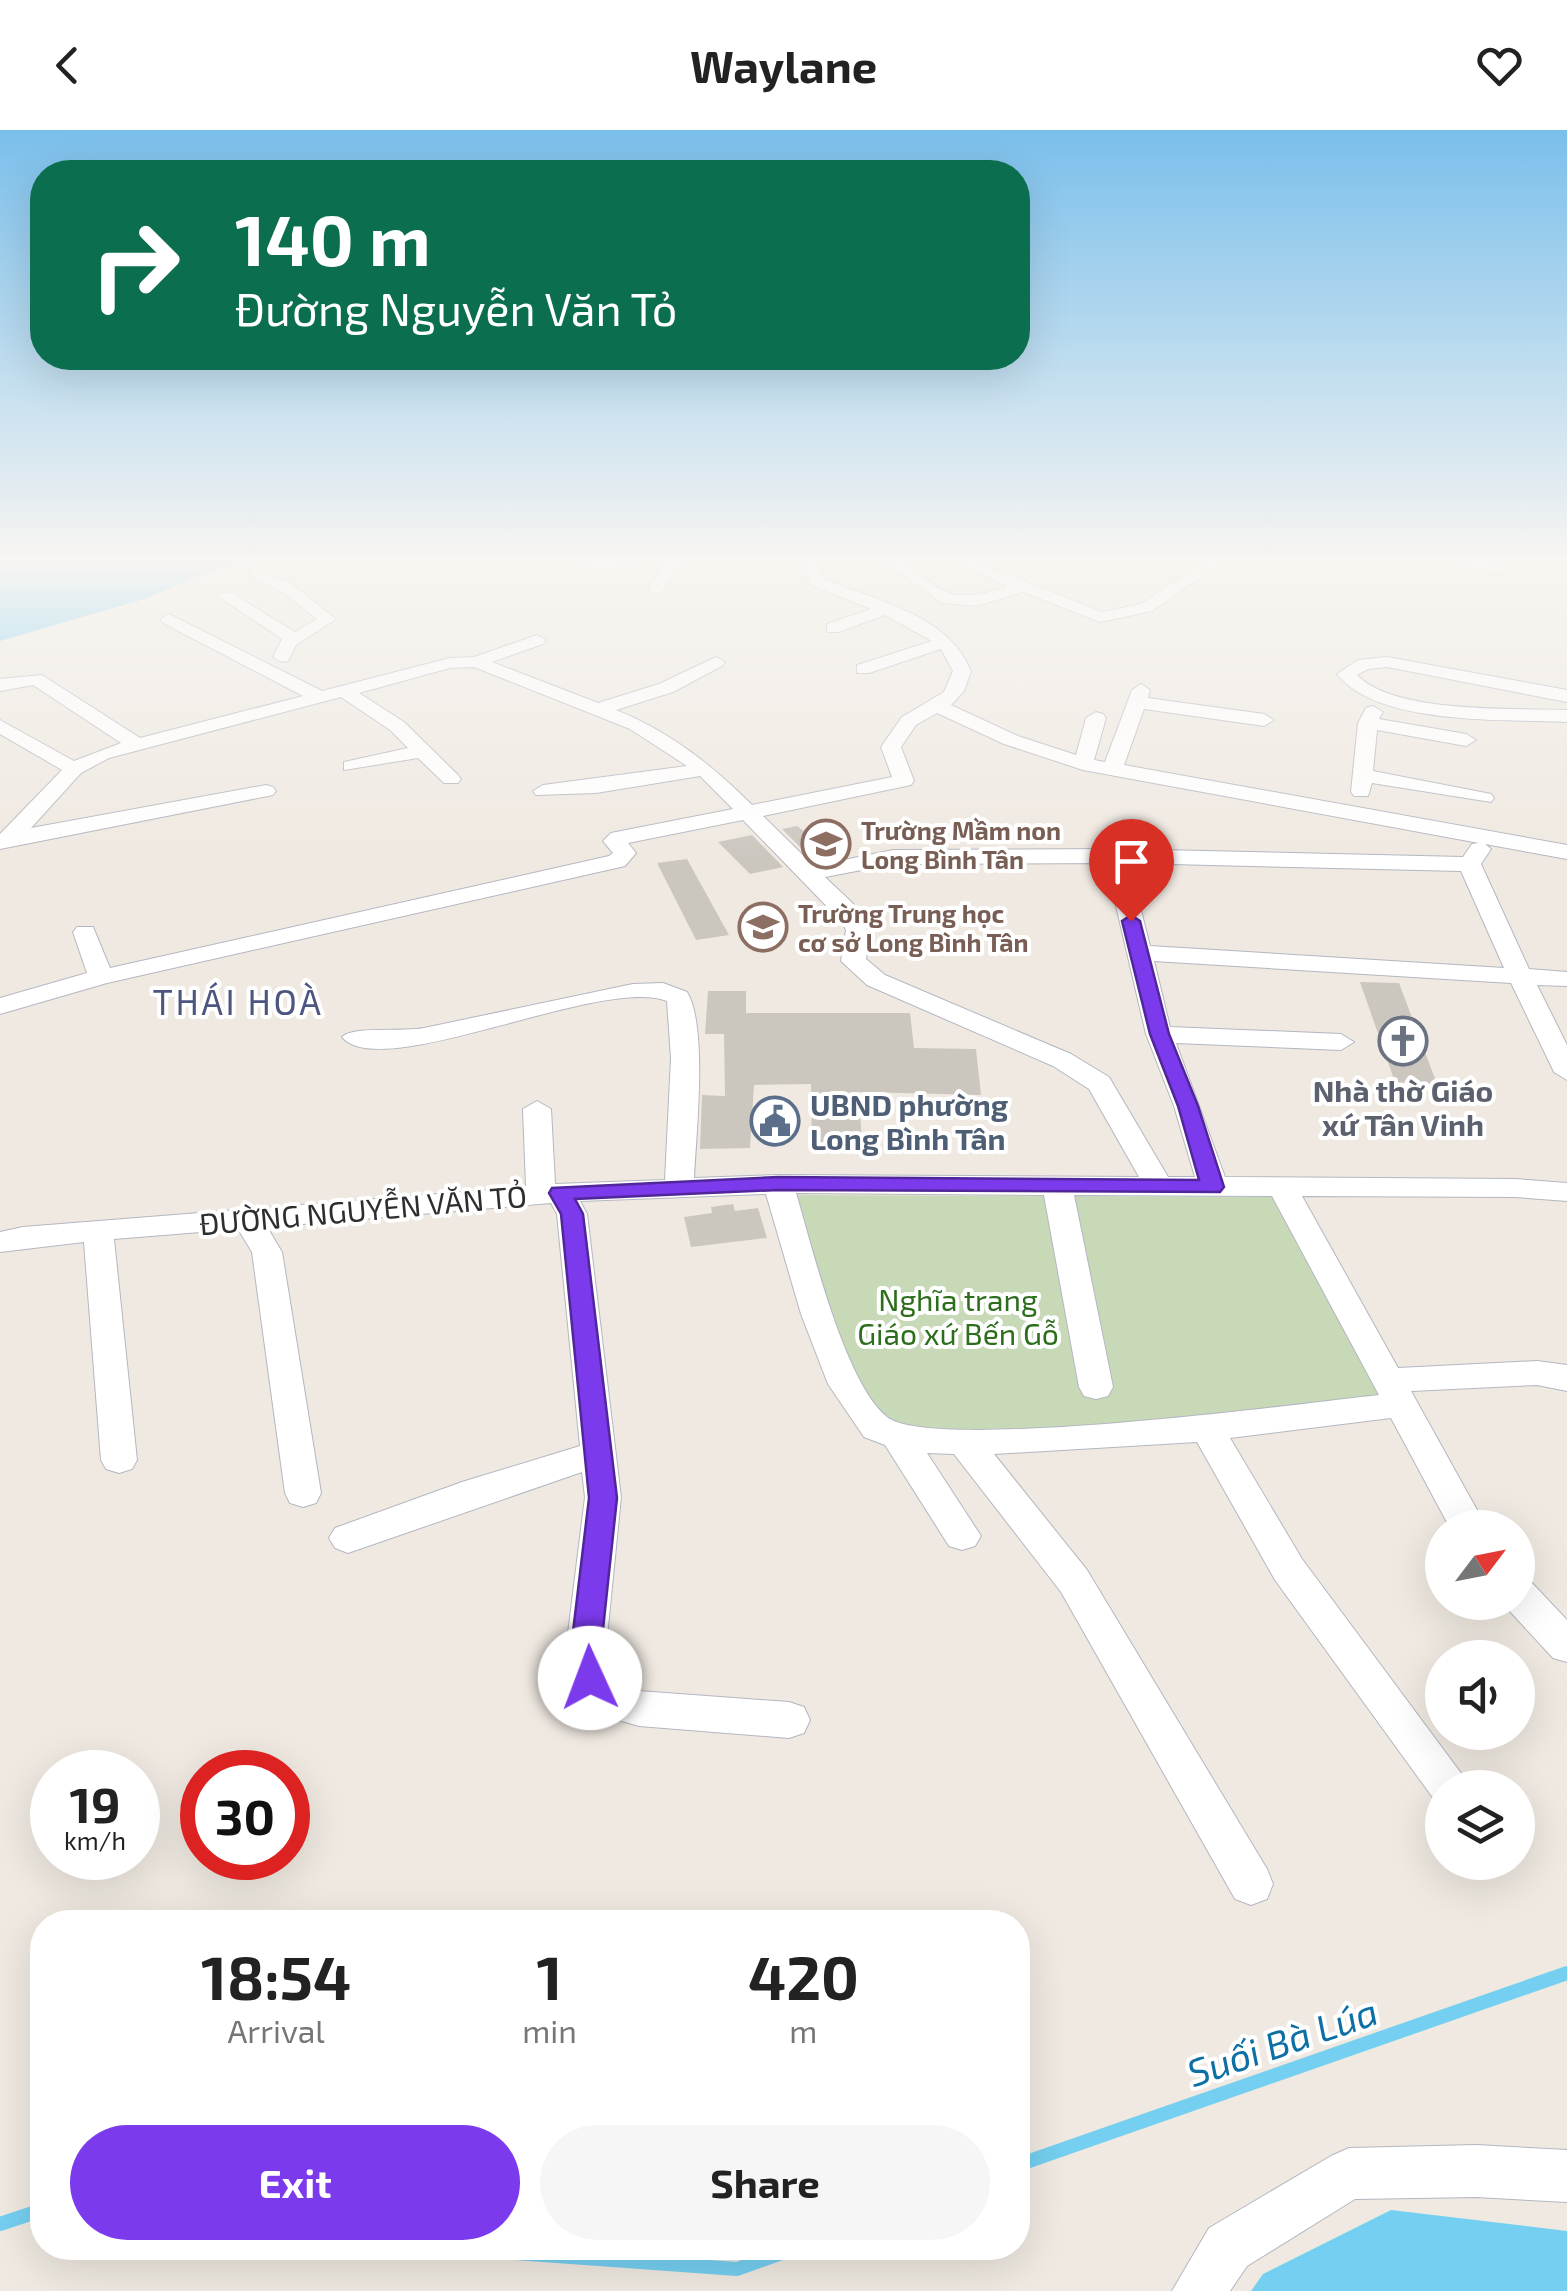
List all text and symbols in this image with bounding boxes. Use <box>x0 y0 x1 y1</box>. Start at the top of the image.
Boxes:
icon: back <box>40 38 95 93</box>
text: Waylane <box>690 38 877 92</box>
icon: heart <box>1472 38 1527 93</box>
text: 140 m <box>235 196 431 280</box>
icon: right <box>70 200 200 330</box>
text: Đường Nguyễn Văn Tỏ <box>235 281 677 335</box>
place label: Trường Mầm non Long Bình Tân <box>861 815 1061 874</box>
school or university icon: Trường Mầm non Long Bình Tân <box>800 818 852 870</box>
pin <box>1089 819 1174 922</box>
icon: arrive <box>1104 834 1159 889</box>
place label: Trường Trung học cơ sở Long Bình Tân <box>798 898 1029 957</box>
school or university icon: Trường Trung học cơ sở Long Bình Tân <box>737 901 789 953</box>
district label: THÁI HOÀ <box>153 980 323 1022</box>
church icon: Nhà thờ Giáo xứ Tân Vinh <box>1377 1015 1429 1067</box>
place label: Nhà thờ Giáo xứ Tân Vinh <box>1313 1072 1493 1142</box>
place label: UBND phường Long Bình Tân <box>810 1086 1009 1156</box>
public building icon: UBND phường Long Bình Tân <box>749 1095 801 1147</box>
street label: ĐƯỜNG NGUYỄN VĂN TỎ <box>198 1176 528 1241</box>
park label: Nghĩa trang Giáo xứ Bến Gỗ <box>857 1281 1059 1351</box>
north arrow <box>1425 1510 1535 1620</box>
map controls <box>1425 1510 1535 1880</box>
position arrow <box>538 1626 642 1730</box>
button: sound <box>1425 1640 1535 1750</box>
speed limit sign: 30 <box>180 1750 310 1880</box>
button: layers <box>1425 1770 1535 1880</box>
text: 19 <box>69 1773 121 1833</box>
text: km/h <box>64 1825 126 1855</box>
text: 18:54 <box>201 1940 351 2012</box>
text: 1 <box>537 1940 562 2012</box>
text: 420 <box>748 1940 859 2012</box>
water label: Suối Bà Lúa <box>1181 1987 1383 2095</box>
text: Arrival <box>227 2011 325 2049</box>
text: min <box>522 2011 577 2049</box>
text: m <box>789 2011 817 2049</box>
button: Exit <box>70 2125 520 2240</box>
button: Share <box>540 2125 990 2240</box>

